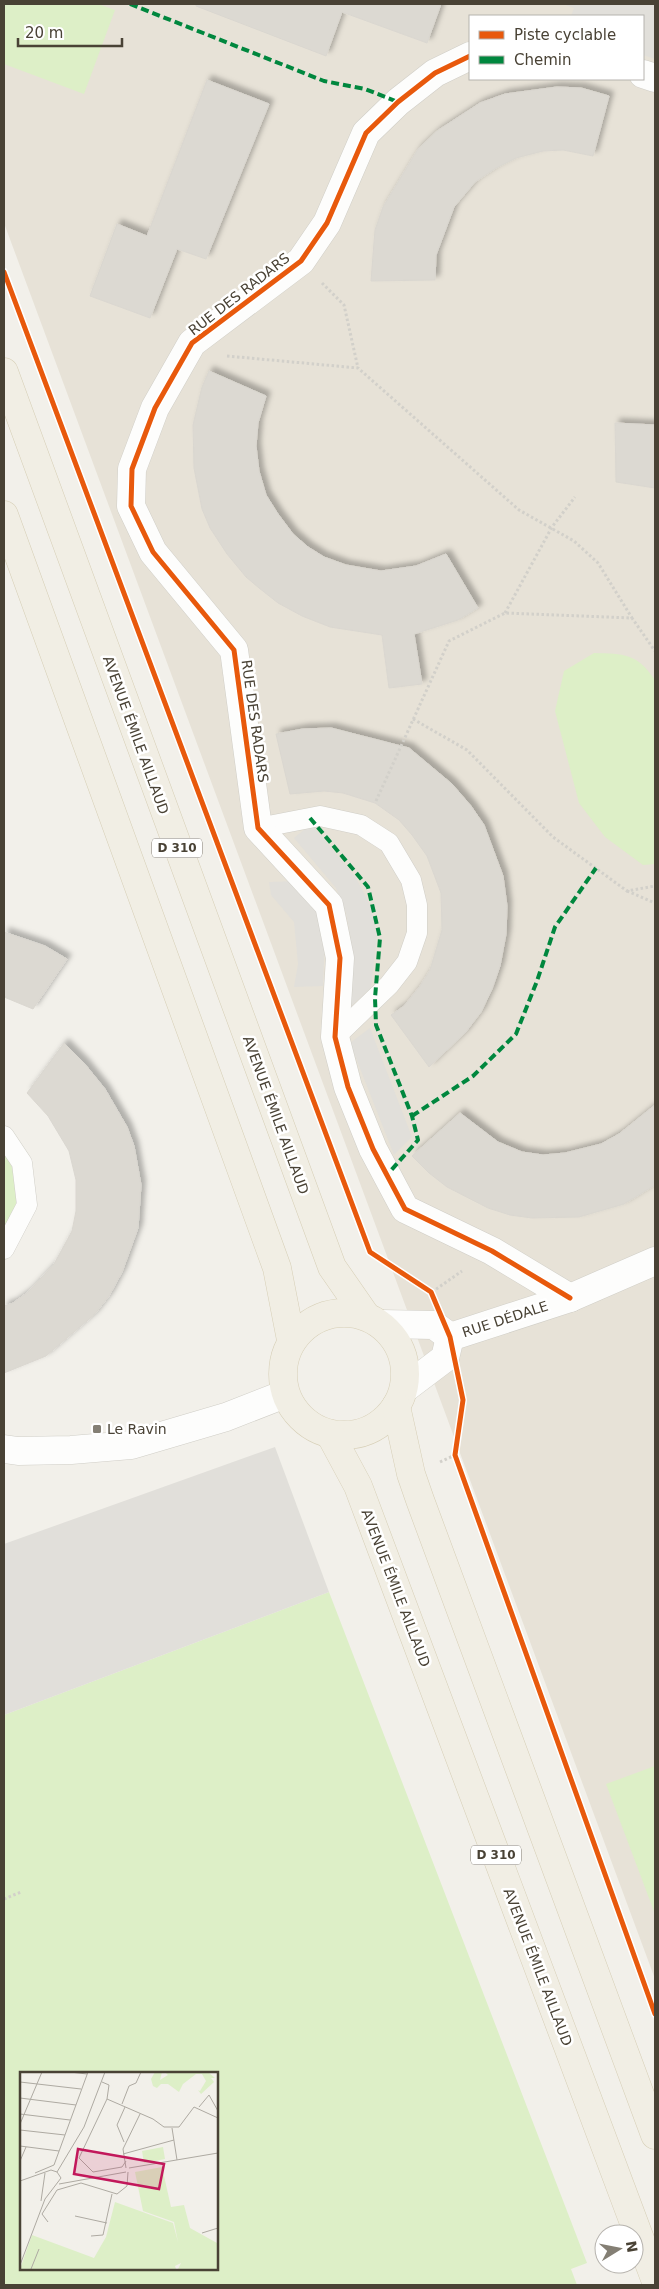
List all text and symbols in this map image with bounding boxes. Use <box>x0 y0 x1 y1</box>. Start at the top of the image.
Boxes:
scale bar <box>18 15 121 47</box>
legend <box>469 15 644 80</box>
text: 20 m <box>25 24 63 42</box>
text: Piste cyclable <box>514 26 616 44</box>
text: Chemin <box>514 51 572 69</box>
street label: RUE DES RADARS <box>185 250 293 338</box>
street label: AVENUE ÉMILE AILLAUD <box>100 654 172 816</box>
street label: RUE DES RADARS <box>238 659 272 783</box>
road number: D 310 <box>152 838 202 858</box>
street label: AVENUE ÉMILE AILLAUD <box>240 1034 312 1196</box>
street label: RUE DÉDALE <box>460 1298 550 1340</box>
place label: Le Ravin <box>107 1421 167 1437</box>
marker: Le Ravin <box>91 1423 103 1435</box>
street label: AVENUE ÉMILE AILLAUD <box>359 1507 433 1669</box>
road number: D 310 <box>471 1846 521 1864</box>
street label: AVENUE ÉMILE AILLAUD <box>501 1886 575 2048</box>
inset map <box>20 2072 218 2269</box>
north arrow <box>594 2224 644 2274</box>
text: N <box>623 2240 641 2254</box>

